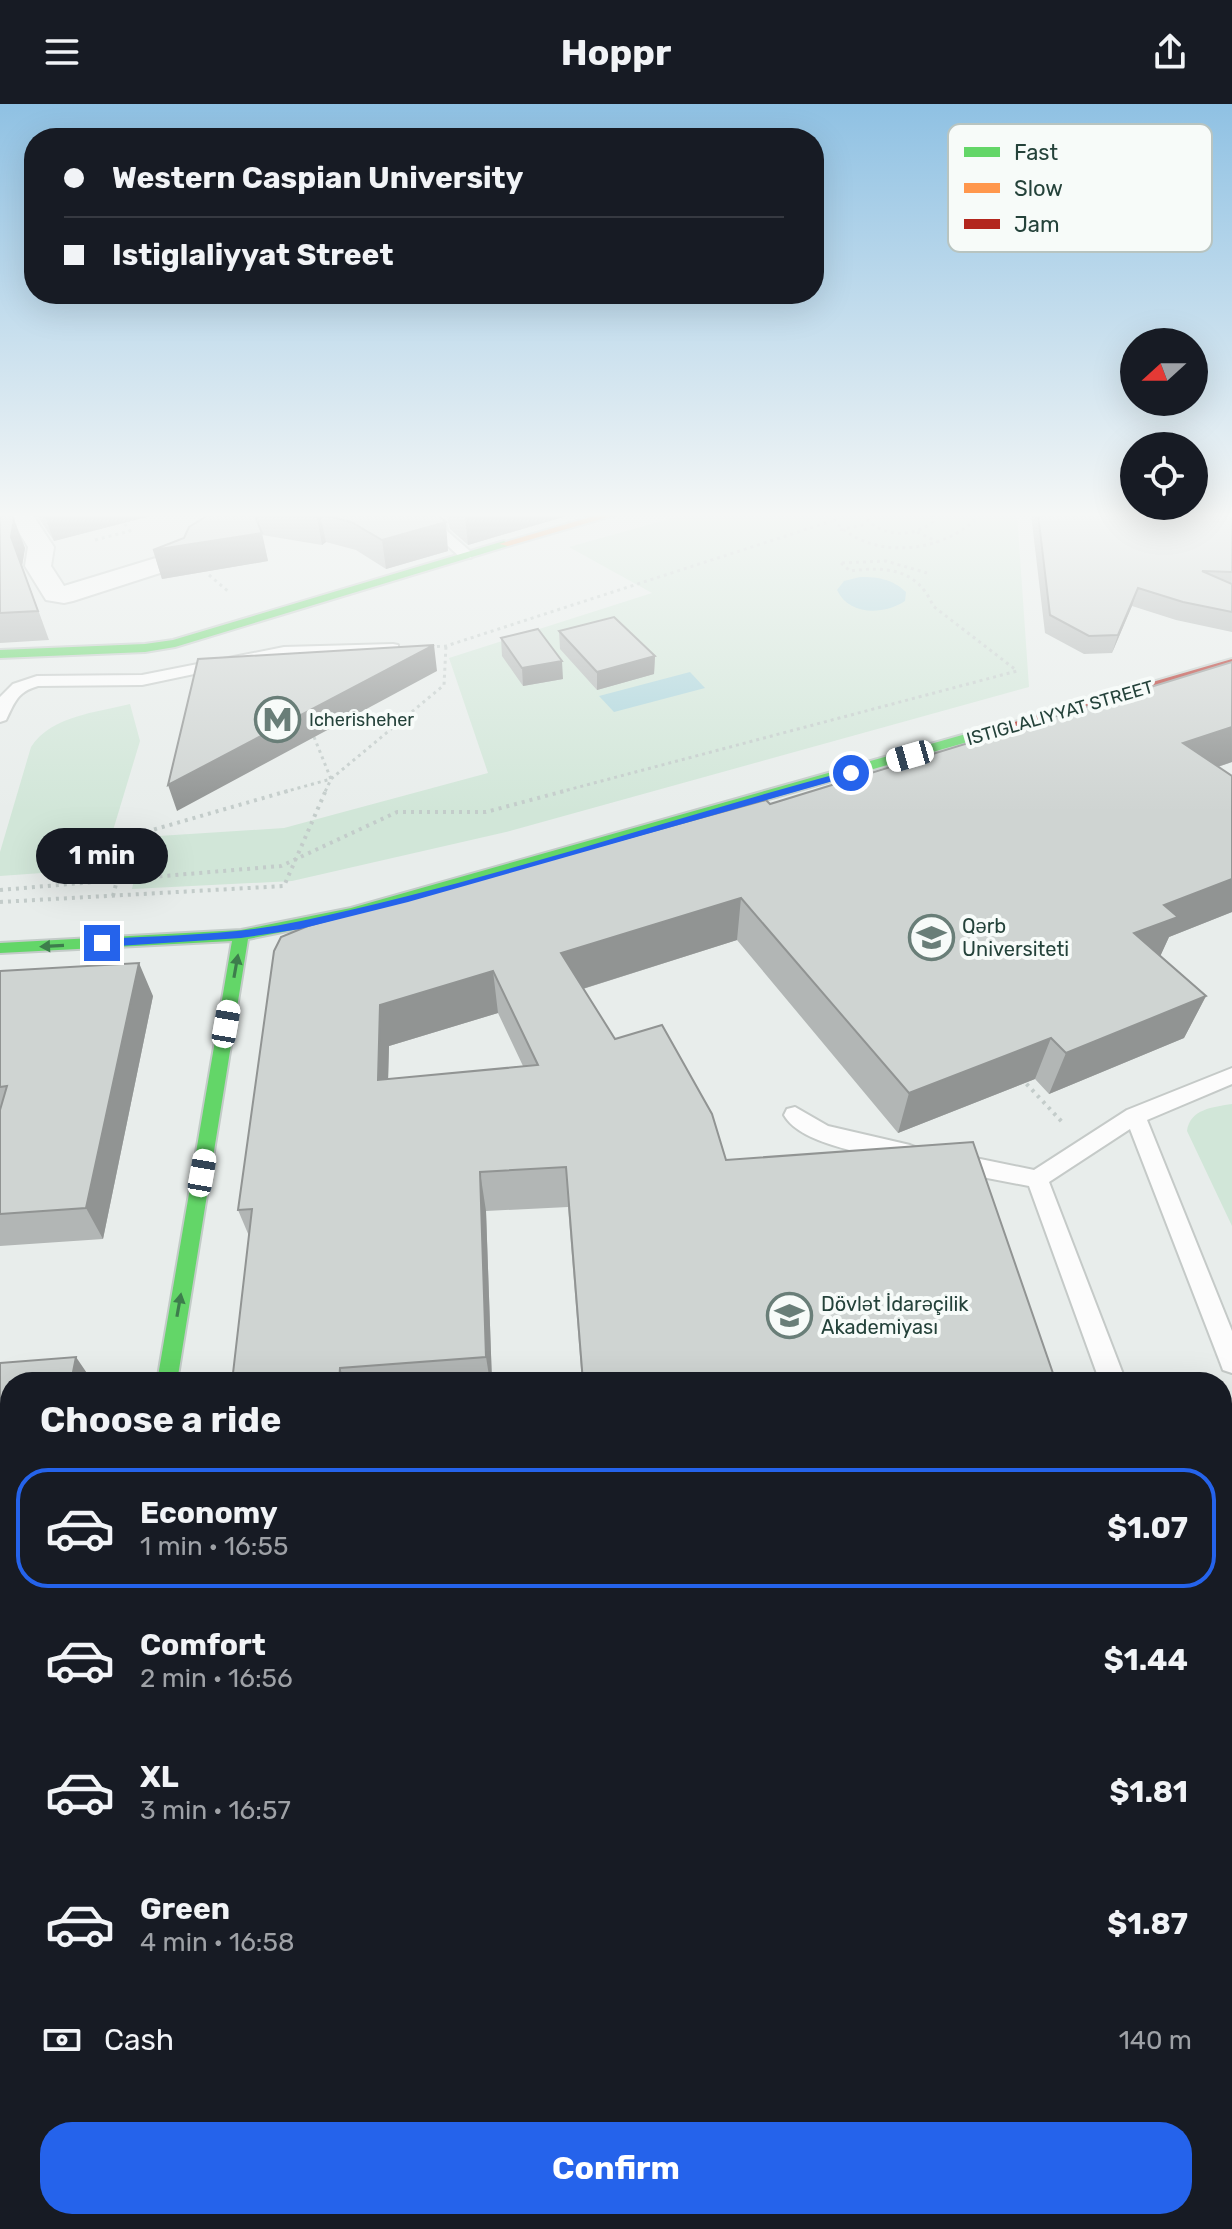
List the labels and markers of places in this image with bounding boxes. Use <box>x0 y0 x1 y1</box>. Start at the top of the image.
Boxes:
metro station icon: Icherisheher <box>254 696 302 744</box>
place label: Icherisheher <box>309 709 414 731</box>
school or university icon: Qərb Universiteti <box>907 914 955 962</box>
place label: Qərb Universiteti <box>962 914 1069 961</box>
school or university icon: Dövlət İdarəçilik Akademiyası <box>766 1291 814 1339</box>
place label: Dövlət İdarəçilik Akademiyası <box>821 1292 969 1339</box>

